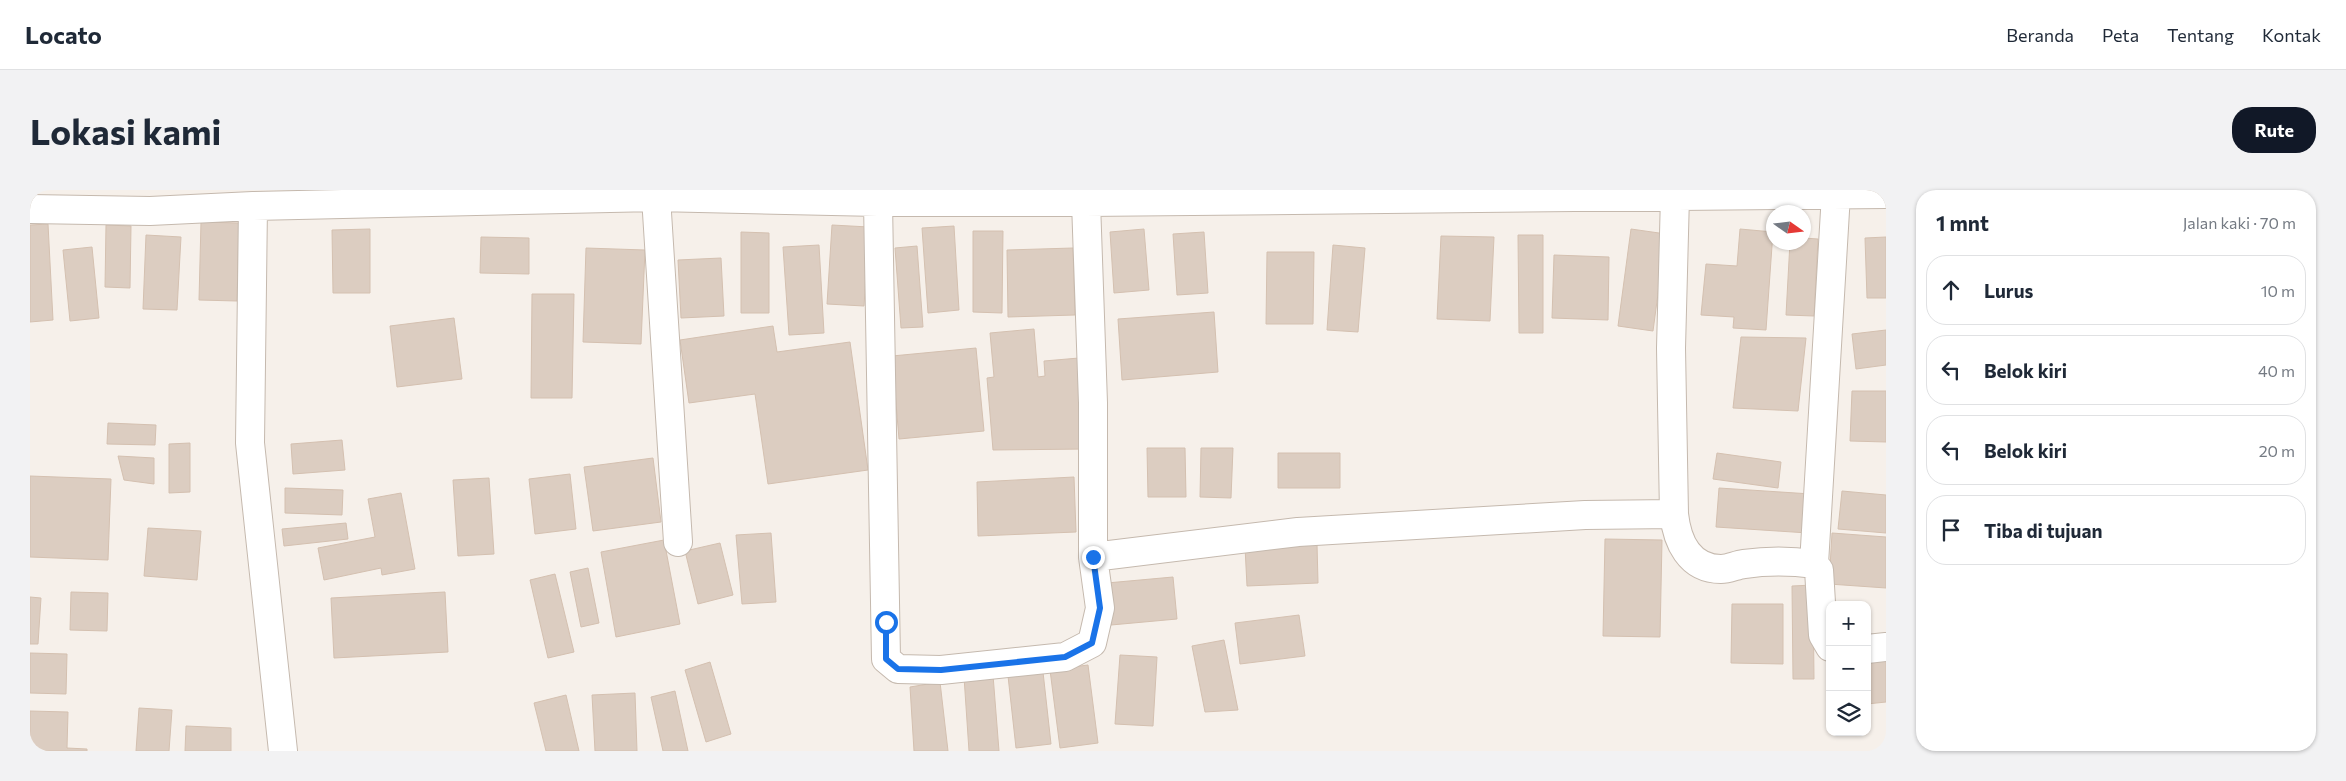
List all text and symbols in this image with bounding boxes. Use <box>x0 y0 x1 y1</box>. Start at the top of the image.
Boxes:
text: Locato <box>25 20 102 49</box>
text: Beranda <box>2006 24 2074 46</box>
text: Peta <box>2102 24 2139 46</box>
text: Tentang <box>2167 24 2234 46</box>
text: Kontak <box>2262 24 2321 46</box>
button: Rute <box>2232 107 2316 153</box>
text: Lokasi kami <box>30 109 221 152</box>
north arrow <box>1766 205 1811 250</box>
text: 1 mnt <box>1936 210 1989 235</box>
text: Jalan kaki · 70 m <box>2183 213 2296 232</box>
icon: ahead <box>1937 276 1965 304</box>
text: Lurus <box>1984 279 2033 302</box>
text: 10 m <box>2261 281 2295 300</box>
icon: left <box>1937 356 1965 384</box>
text: Belok kiri <box>1984 359 2067 382</box>
text: 40 m <box>2258 361 2295 380</box>
icon: left <box>1937 436 1965 464</box>
text: Belok kiri <box>1984 439 2067 462</box>
text: 20 m <box>2259 441 2295 460</box>
icon: arrive <box>1937 516 1965 544</box>
text: Tiba di tujuan <box>1984 519 2102 542</box>
route end <box>1082 546 1105 569</box>
map controls <box>1826 601 1871 736</box>
button: + <box>1826 601 1871 646</box>
route start <box>875 611 898 634</box>
button: − <box>1826 646 1871 691</box>
button: layers <box>1826 691 1871 736</box>

